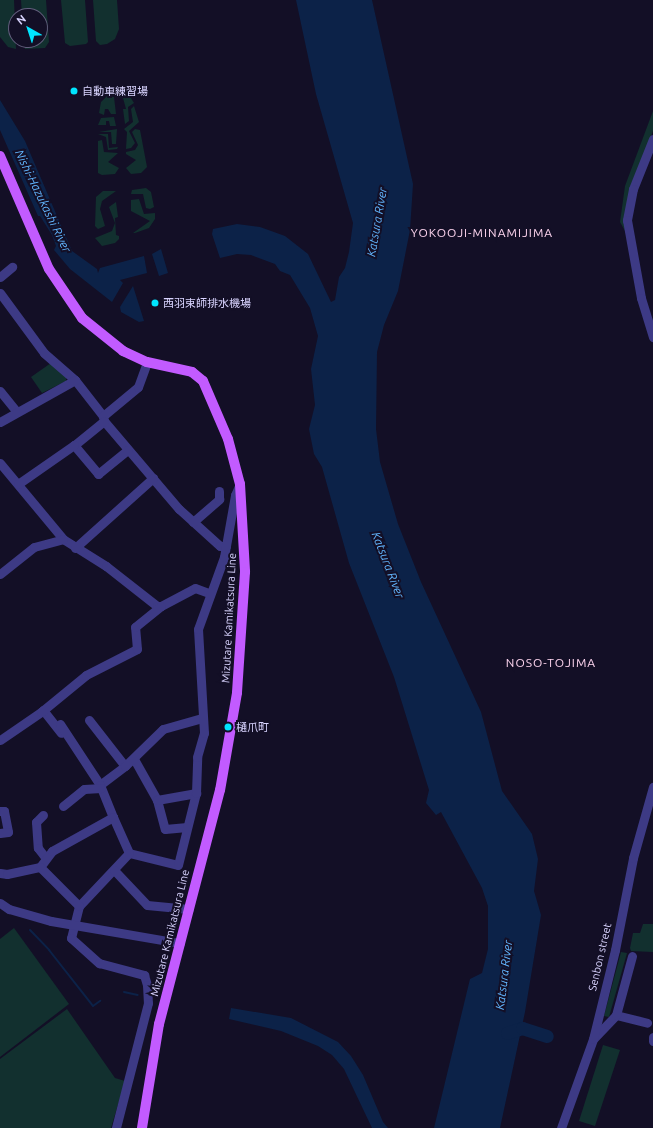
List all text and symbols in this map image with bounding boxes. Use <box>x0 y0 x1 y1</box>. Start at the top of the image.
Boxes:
north arrow <box>8 8 48 48</box>
text: N <box>14 12 28 27</box>
place label: 自動車練習場 <box>82 84 148 98</box>
marker: 自動車練習場 <box>69 86 79 96</box>
water label: Nishi-Hazukashi River <box>12 147 74 255</box>
water label: Katsura River <box>364 186 390 258</box>
district label: YOKOOJI-MINAMIJIMA <box>411 226 553 240</box>
place label: 西羽束師排水機場 <box>163 296 251 310</box>
marker: 西羽束師排水機場 <box>150 298 160 308</box>
water label: Katsura River <box>369 530 407 600</box>
street label: Mizutare Kamikatsura Line <box>219 553 239 683</box>
district label: NOSO-TOJIMA <box>506 656 596 670</box>
place label: 樋爪町 <box>236 720 269 734</box>
marker: 樋爪町 <box>223 722 233 732</box>
street label: Mizutare Kamikatsura Line <box>148 868 192 998</box>
street label: Senbon street <box>586 922 614 992</box>
water label: Katsura River <box>493 939 515 1011</box>

